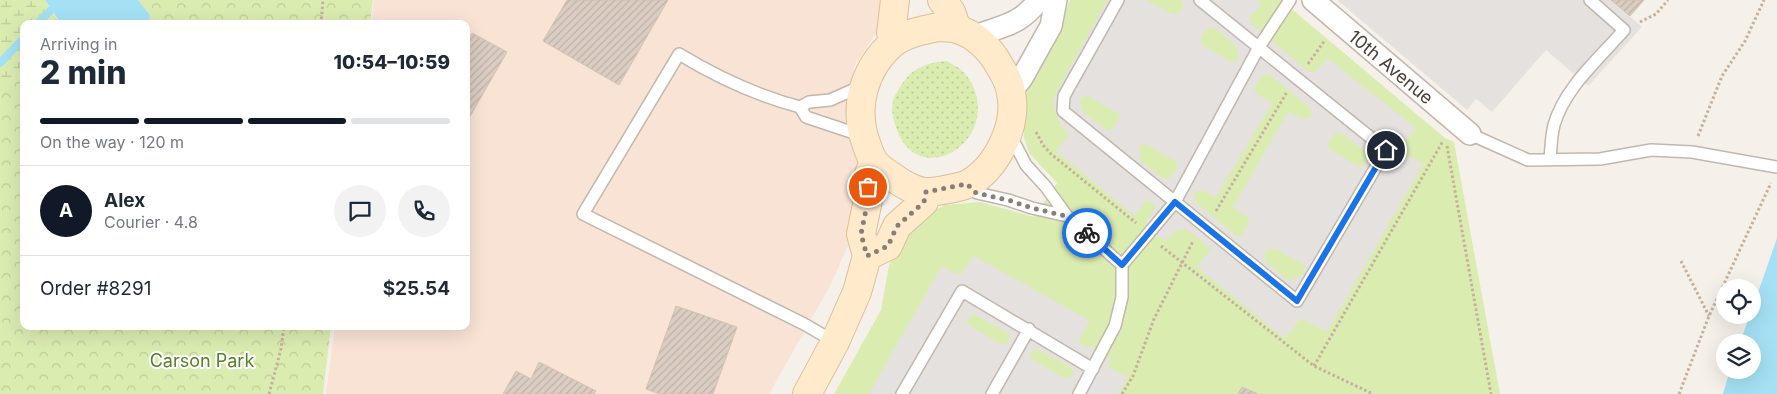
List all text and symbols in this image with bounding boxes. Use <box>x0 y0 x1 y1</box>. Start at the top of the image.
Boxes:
street label: 10th Avenue <box>1345 26 1437 108</box>
text: Arriving in <box>40 34 117 54</box>
text: 10:54–10:59 <box>334 51 450 74</box>
text: 2 min <box>40 53 126 92</box>
pin <box>1365 129 1407 171</box>
text: On the way · 120 m <box>40 132 184 152</box>
icon: home <box>1372 136 1400 164</box>
pin <box>847 166 889 208</box>
icon: bag <box>854 173 882 201</box>
button: chat <box>334 185 386 237</box>
button: phone <box>398 185 450 237</box>
text: Alex <box>104 189 145 212</box>
text: A <box>59 199 73 222</box>
courier <box>1062 208 1112 258</box>
text: Courier · 4.8 <box>104 212 198 232</box>
icon: bike <box>1073 219 1101 247</box>
text: Order #8291 <box>40 277 151 300</box>
text: $25.54 <box>383 277 450 300</box>
map controls <box>1716 279 1761 379</box>
button: locate <box>1716 279 1761 324</box>
button: layers <box>1716 334 1761 379</box>
park label: Carson Park <box>150 350 254 371</box>

